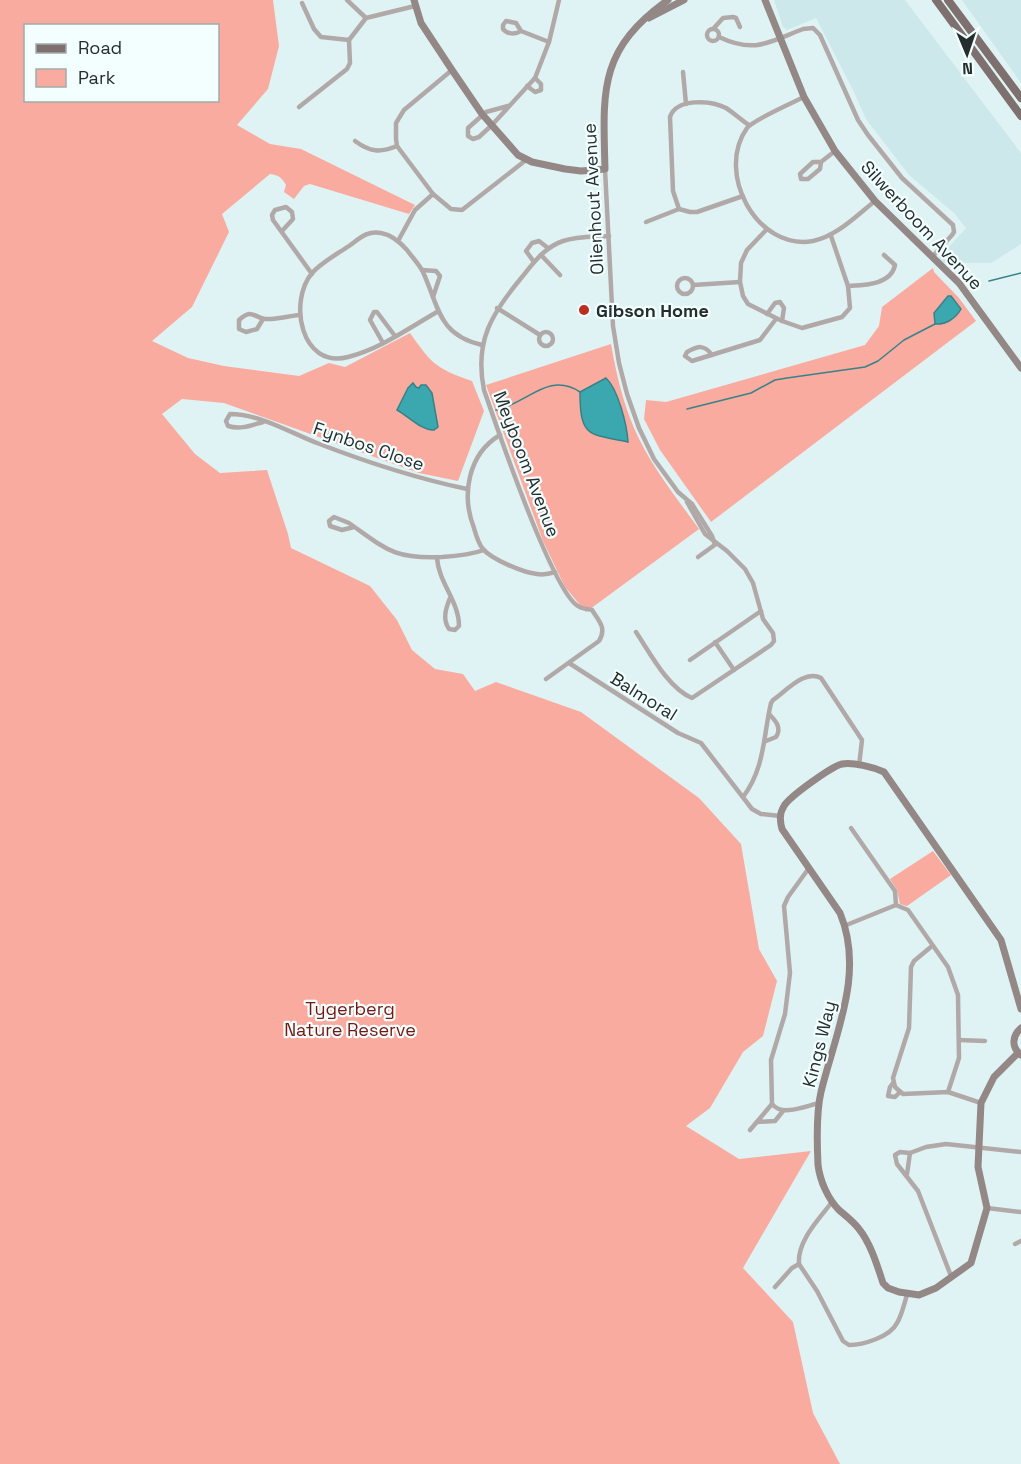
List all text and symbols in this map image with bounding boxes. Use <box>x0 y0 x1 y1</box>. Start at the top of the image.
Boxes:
legend <box>24 24 219 102</box>
north arrow <box>937 24 997 84</box>
text: Road <box>78 36 122 59</box>
text: N <box>962 58 973 79</box>
text: Park <box>78 66 116 89</box>
street label: Olienhout Avenue <box>578 123 608 275</box>
street label: Silwerboom Avenue <box>856 155 988 295</box>
place label: Gibson Home <box>596 299 709 322</box>
marker: Gibson Home <box>577 303 591 317</box>
street label: Meyboom Avenue <box>489 388 565 540</box>
street label: Fynbos Close <box>310 416 428 476</box>
street label: Balmoral <box>606 667 682 725</box>
park label: Tygerberg Nature Reserve <box>284 997 416 1041</box>
street label: Kings Way <box>797 998 841 1090</box>

